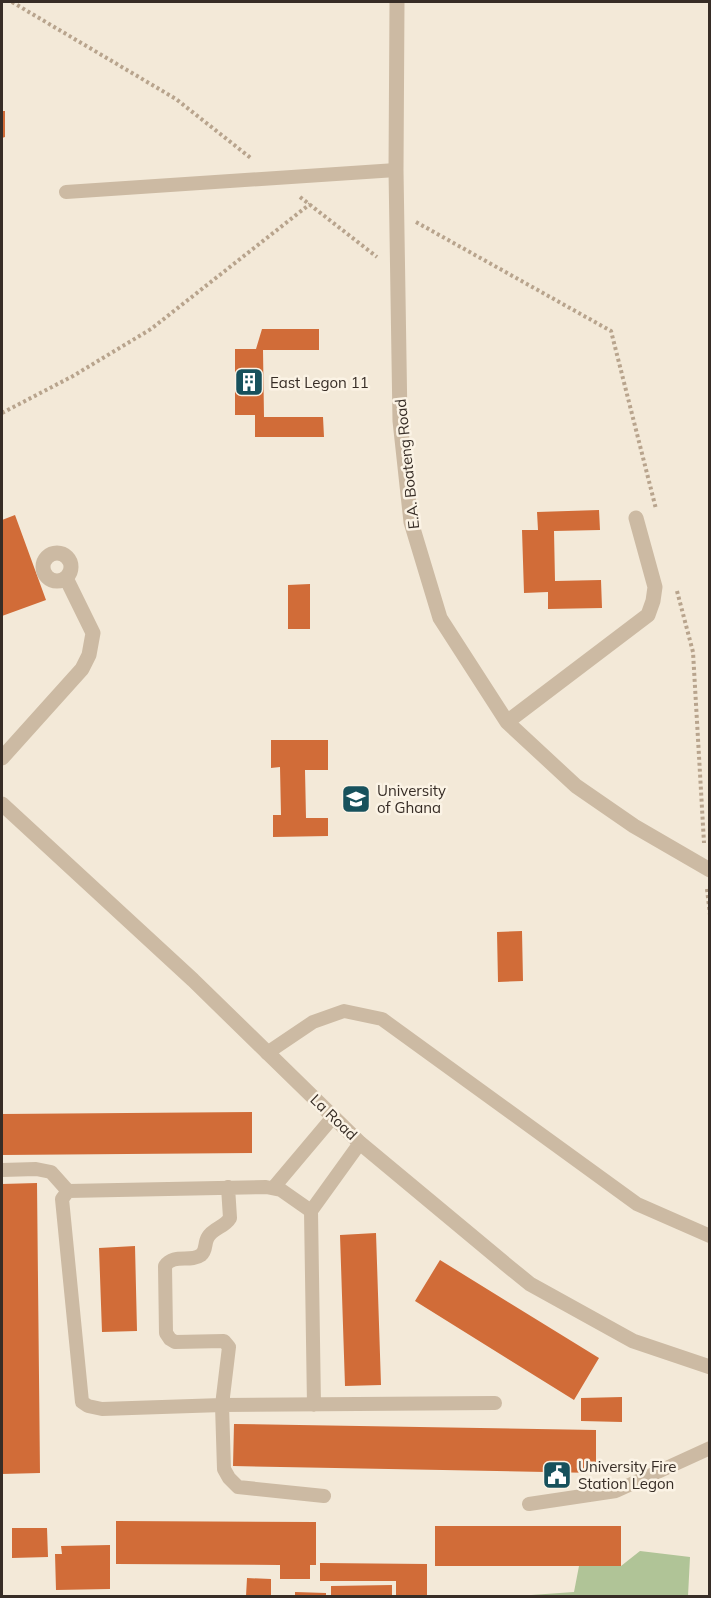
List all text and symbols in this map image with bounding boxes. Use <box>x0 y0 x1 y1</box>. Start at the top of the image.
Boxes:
building icon: East Legon 11 <box>233 366 265 398</box>
place label: East Legon 11 <box>270 373 369 392</box>
street label: E.A. Boateng Road <box>391 398 423 530</box>
place label: University of Ghana <box>377 781 446 817</box>
school or university icon: University of Ghana <box>340 783 372 815</box>
street label: La Road <box>307 1090 361 1144</box>
place label: University Fire Station Legon <box>578 1457 676 1493</box>
public building icon: University Fire Station Legon <box>541 1459 573 1491</box>

